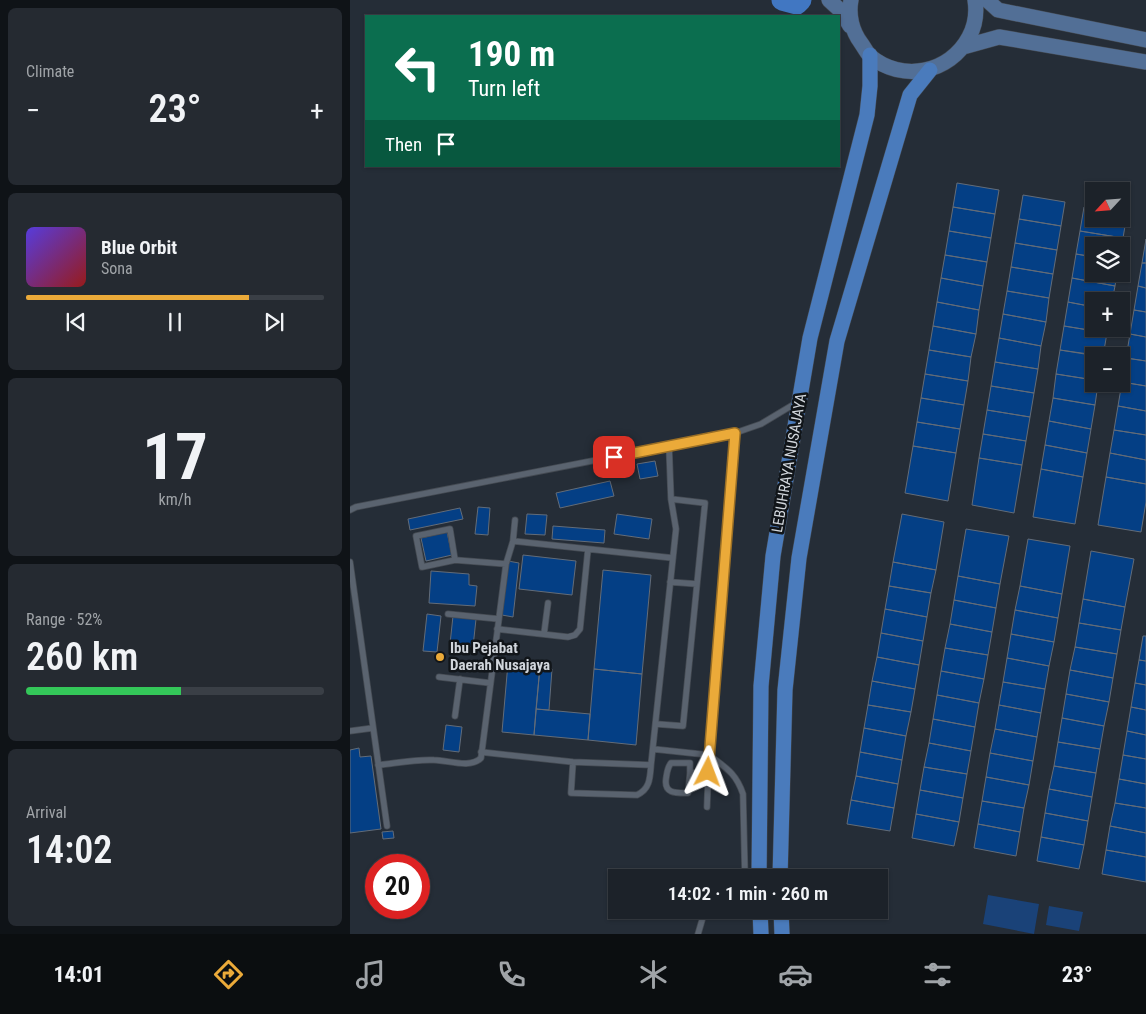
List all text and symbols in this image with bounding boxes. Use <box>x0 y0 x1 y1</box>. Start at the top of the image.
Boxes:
text: 190 m <box>468 34 555 75</box>
icon: left <box>385 35 450 100</box>
text: Climate <box>26 62 74 81</box>
text: Turn left <box>468 76 540 101</box>
text: 23° <box>149 87 201 131</box>
text: − <box>26 94 40 127</box>
text: + <box>310 94 324 127</box>
icon: arrive <box>432 130 460 158</box>
text: Then <box>385 133 422 156</box>
north arrow <box>1085 182 1130 228</box>
map controls <box>1085 182 1130 392</box>
text: Blue Orbit <box>101 236 177 259</box>
button: layers <box>1085 237 1130 282</box>
text: Sona <box>101 259 133 278</box>
button: + <box>1085 292 1130 337</box>
icon: previous <box>62 308 90 336</box>
icon: pause <box>161 308 189 336</box>
icon: next <box>260 308 288 336</box>
button: − <box>1085 347 1130 392</box>
street label: LEBUHRAYA NUSAJAYA <box>768 392 810 534</box>
text: 17 <box>142 419 208 495</box>
pin <box>593 436 635 478</box>
icon: arrive <box>600 443 628 471</box>
text: km/h <box>159 490 191 509</box>
text: Range · 52% <box>26 610 102 629</box>
text: 260 km <box>26 635 138 679</box>
place label: Ibu Pejabat Daerah Nusajaya <box>450 639 550 674</box>
marker: Ibu Pejabat Daerah Nusajaya <box>434 651 446 663</box>
position arrow <box>681 745 733 797</box>
text: Arrival <box>26 803 67 822</box>
text: 14:02 <box>26 828 112 872</box>
speed limit sign: 20 <box>365 854 430 919</box>
text: 14:02 · 1 min · 260 m <box>668 882 828 905</box>
icon: directions <box>211 957 246 992</box>
icon: music <box>353 957 388 992</box>
icon: phone <box>494 957 529 992</box>
icon: climate <box>636 957 671 992</box>
icon: car <box>778 957 813 992</box>
icon: filters <box>920 957 955 992</box>
text: 14:01 <box>53 962 104 987</box>
text: 23° <box>1062 962 1093 987</box>

